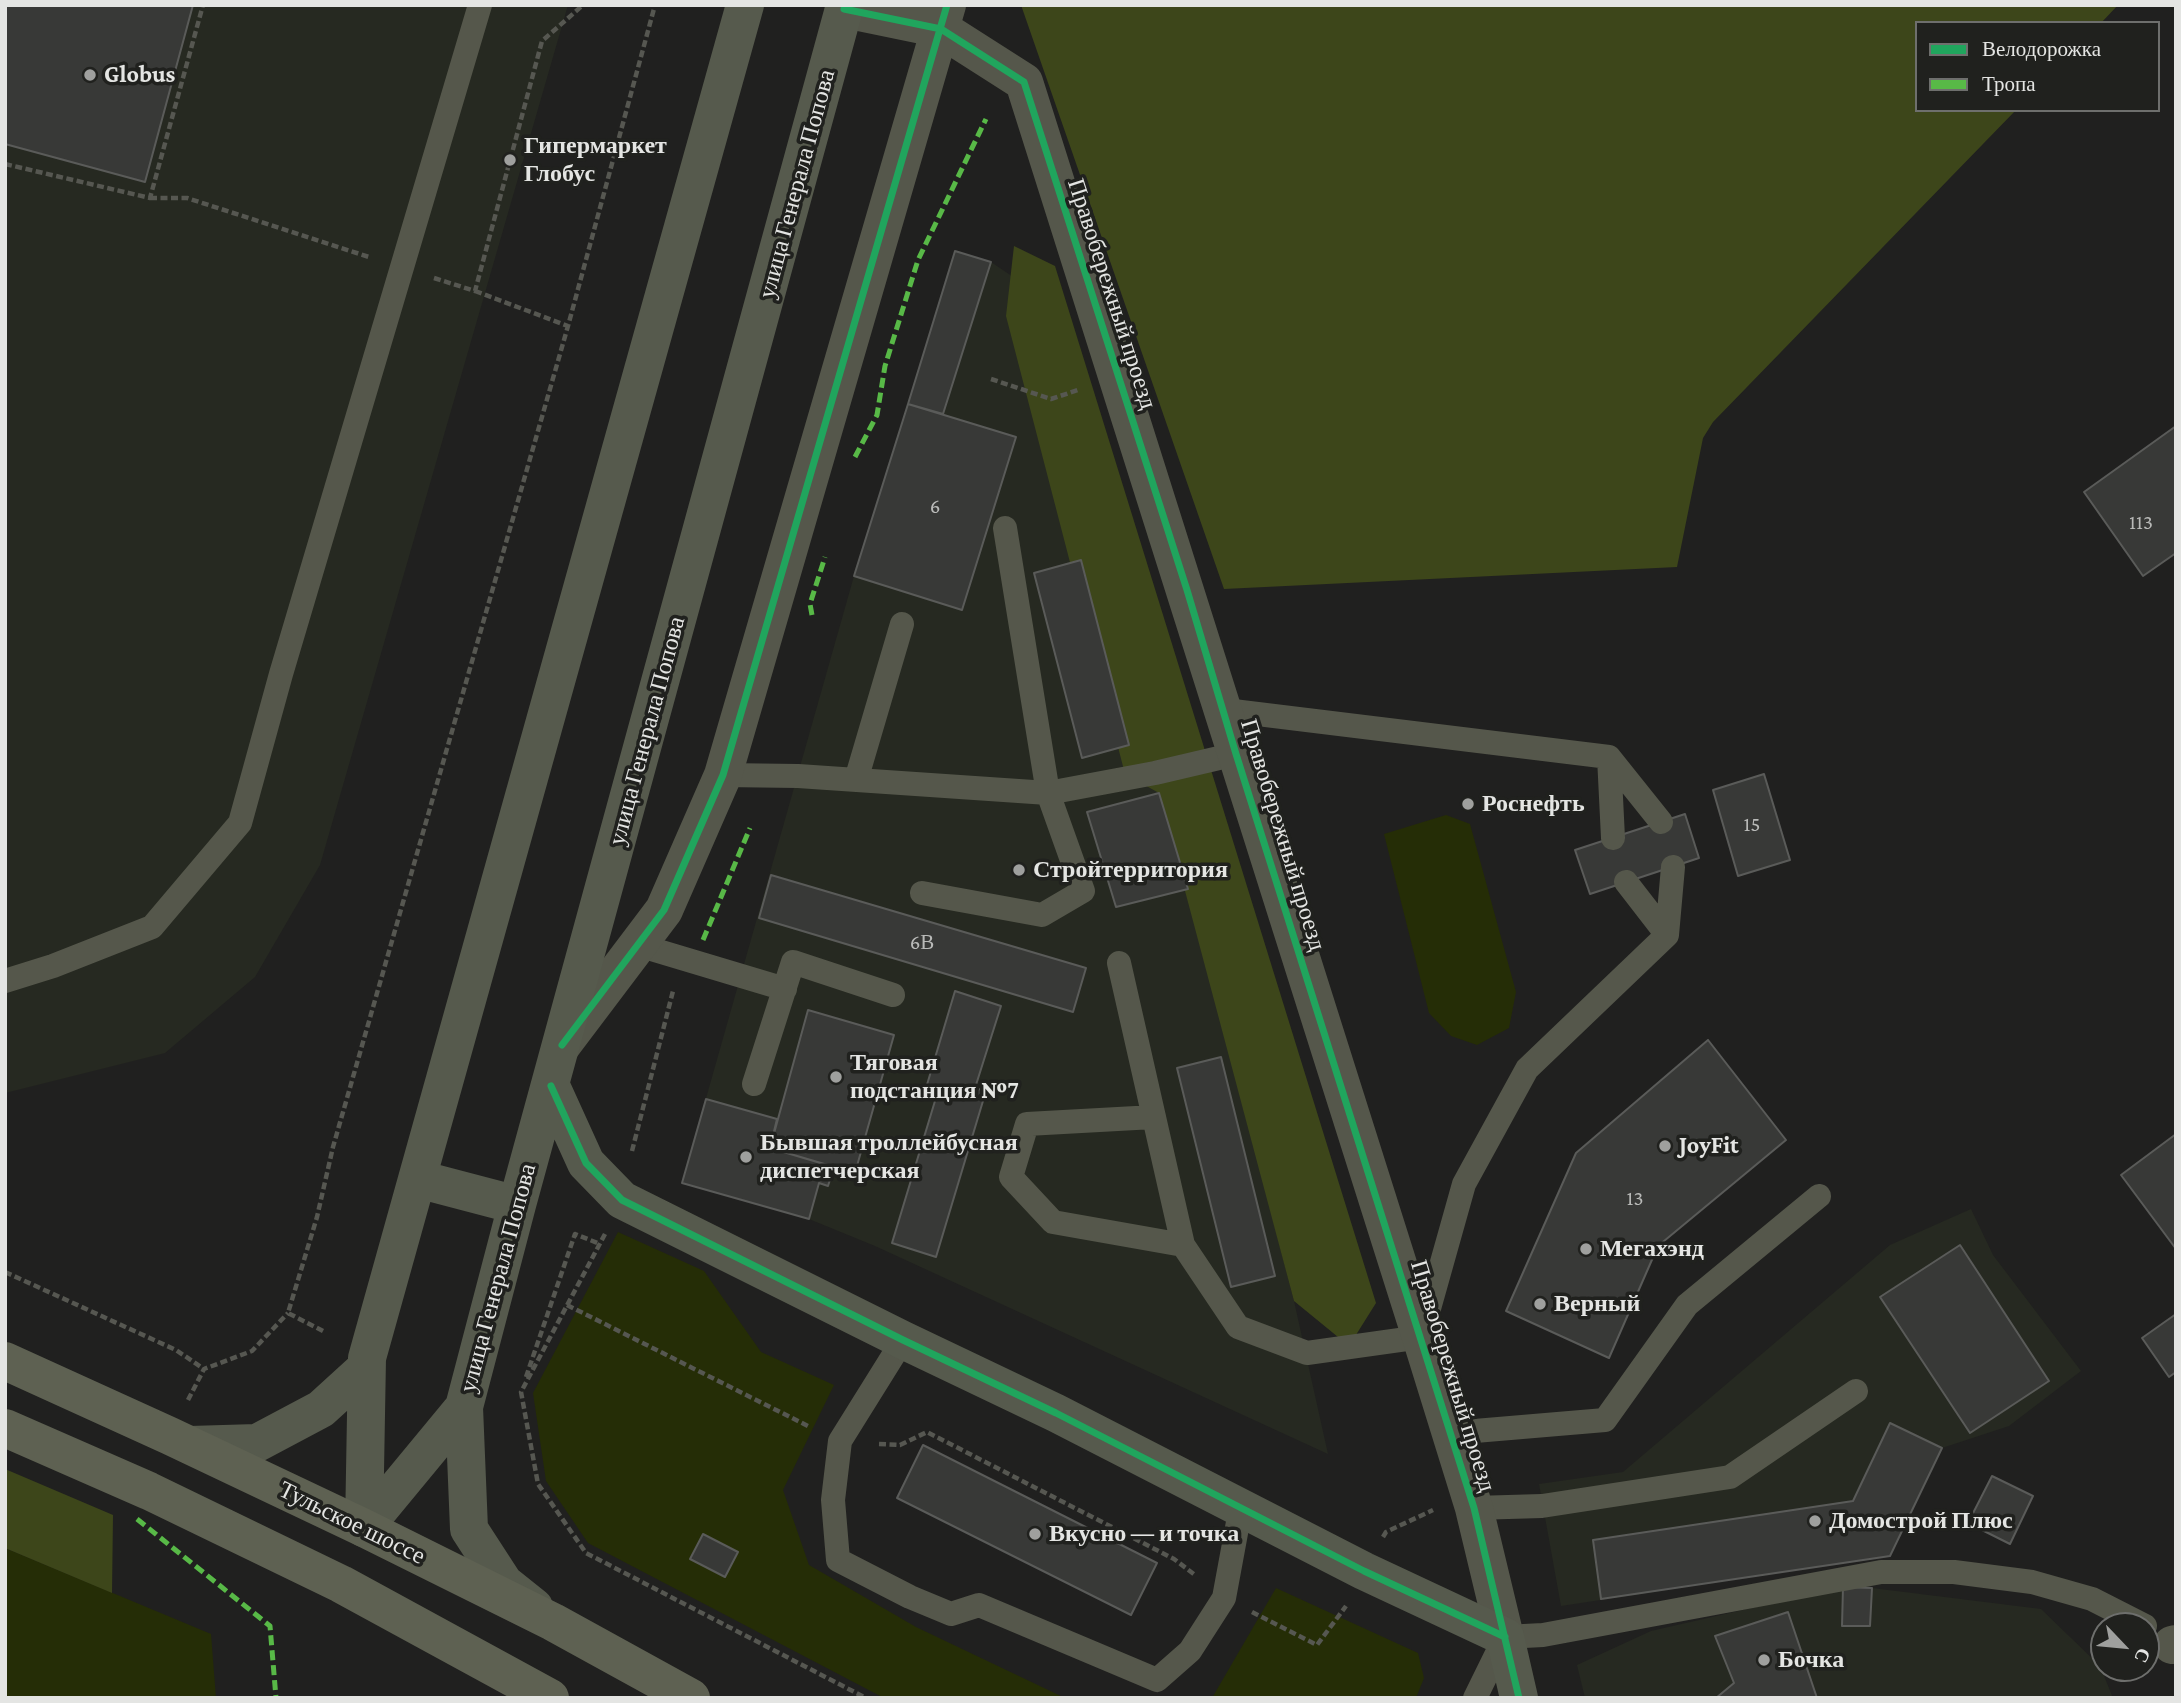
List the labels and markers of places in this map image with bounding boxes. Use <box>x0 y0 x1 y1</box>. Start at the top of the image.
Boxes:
place label: Globus <box>104 61 175 89</box>
marker: Globus <box>82 67 98 83</box>
place label: Гипермаркет Глобус <box>524 132 667 188</box>
marker: Гипермаркет Глобус <box>502 152 518 168</box>
place label: Роснефть <box>1482 790 1585 818</box>
marker: Роснефть <box>1460 796 1476 812</box>
place label: Стройтерритория <box>1033 856 1228 884</box>
marker: Стройтерритория <box>1011 862 1027 878</box>
place label: Тяговая подстанция №7 <box>850 1049 1019 1105</box>
marker: Тяговая подстанция №7 <box>828 1069 844 1085</box>
place label: Бывшая троллейбусная диспетчерская <box>760 1129 1018 1185</box>
place label: JoyFit <box>1679 1132 1739 1160</box>
marker: JoyFit <box>1657 1138 1673 1154</box>
marker: Бывшая троллейбусная диспетчерская <box>738 1149 754 1165</box>
place label: Мегахэнд <box>1600 1235 1704 1263</box>
marker: Мегахэнд <box>1578 1241 1594 1257</box>
place label: Верный <box>1554 1290 1640 1318</box>
marker: Верный <box>1532 1296 1548 1312</box>
place label: Домострой Плюс <box>1829 1507 2013 1535</box>
marker: Домострой Плюс <box>1807 1513 1823 1529</box>
place label: Вкусно — и точка <box>1049 1520 1239 1548</box>
marker: Вкусно — и точка <box>1027 1526 1043 1542</box>
place label: Бочка <box>1778 1646 1844 1674</box>
marker: Бочка <box>1756 1652 1772 1668</box>

